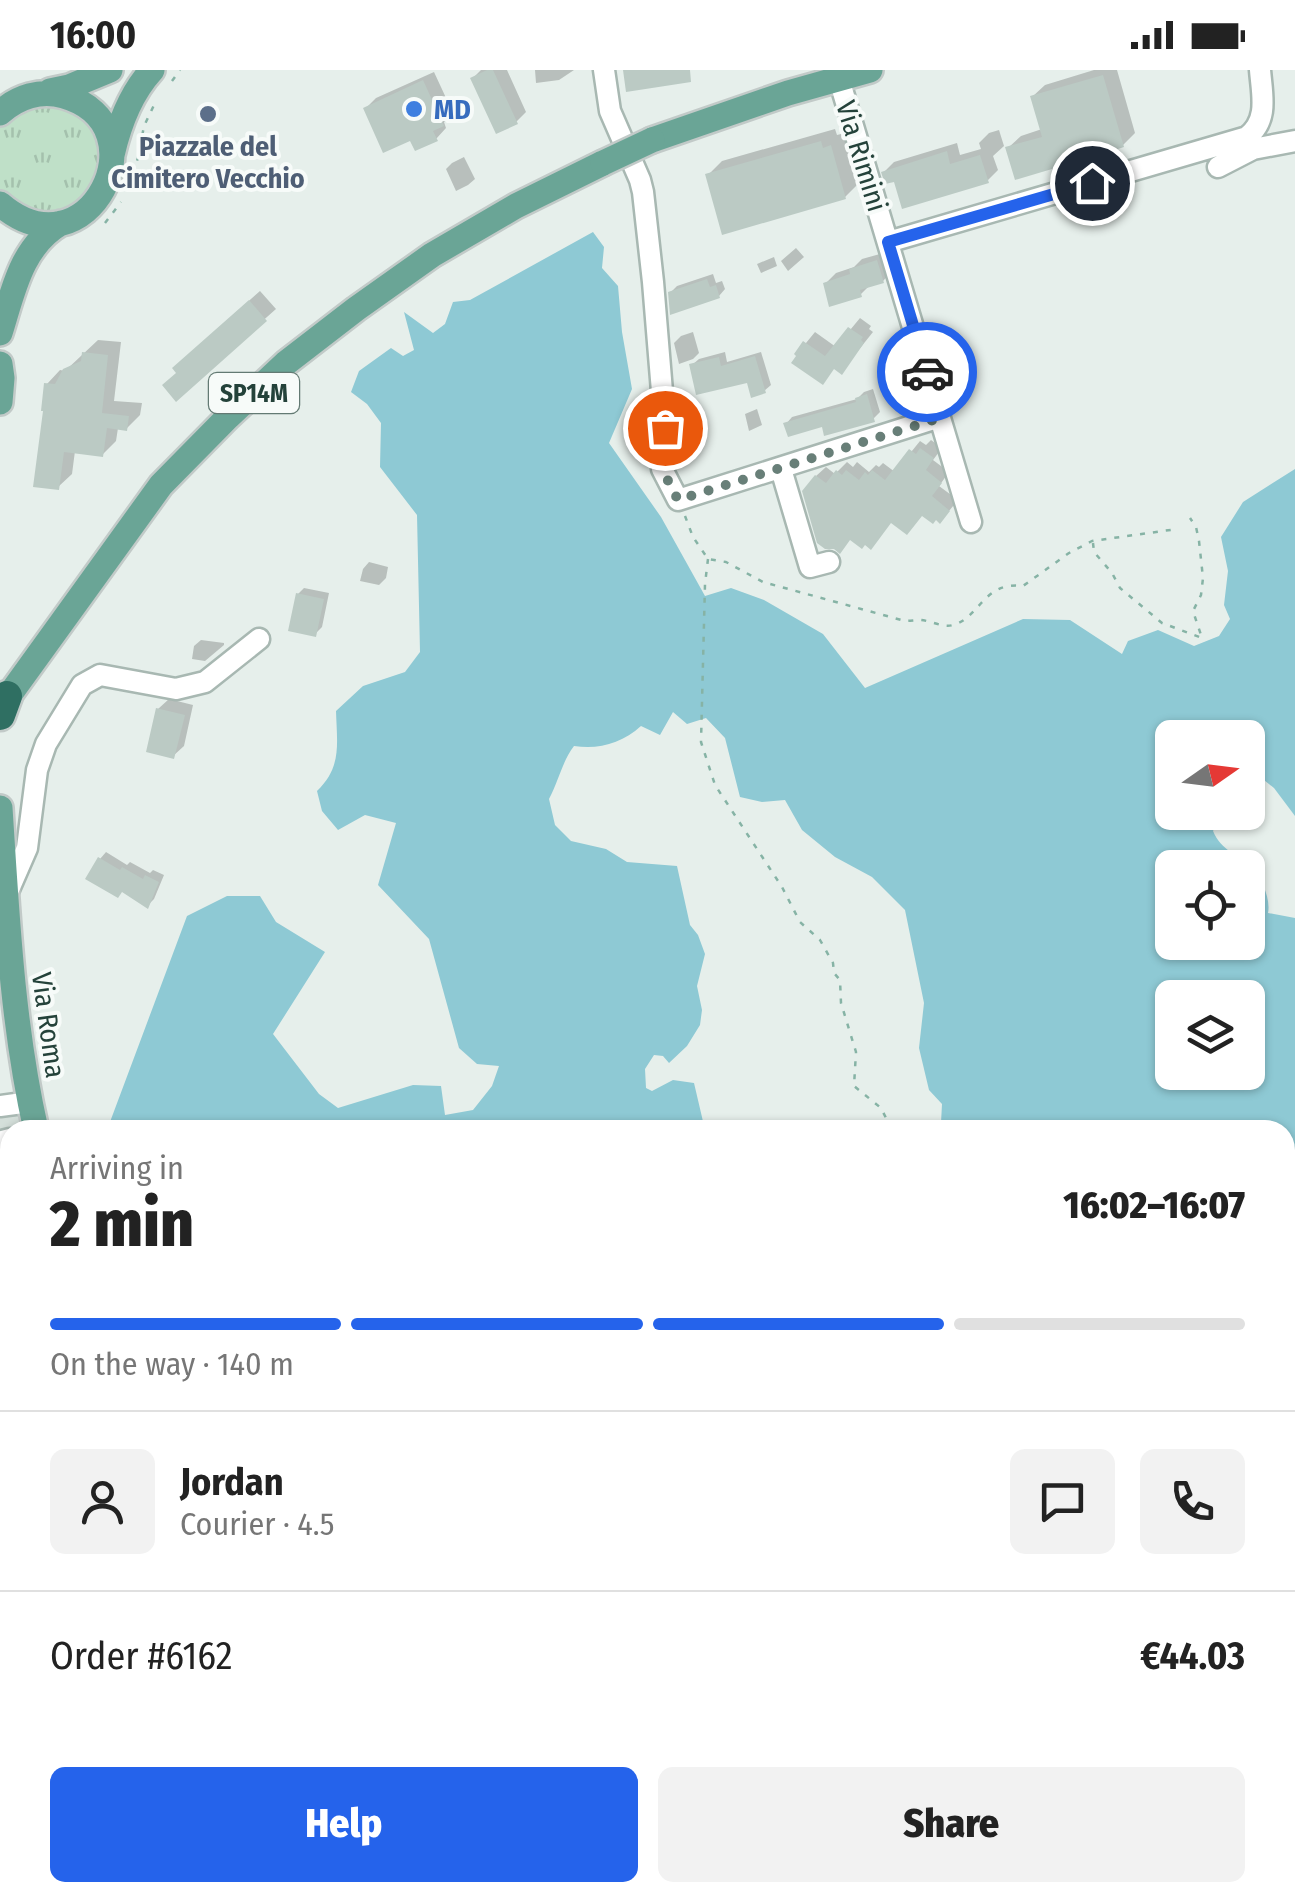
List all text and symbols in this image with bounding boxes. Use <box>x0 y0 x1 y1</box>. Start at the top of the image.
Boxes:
text: 16:00 <box>50 12 136 58</box>
place label: MD <box>434 93 471 126</box>
street label: Via Rimini <box>829 97 894 216</box>
marker: MD <box>403 98 425 120</box>
marker: Piazzale del Cimitero Vecchio <box>197 103 219 125</box>
place label: Piazzale del Cimitero Vecchio <box>111 130 305 195</box>
pin <box>1050 141 1135 226</box>
icon: home <box>1065 156 1120 211</box>
courier <box>877 322 977 422</box>
icon: car <box>900 345 955 400</box>
road number: SP14M <box>209 373 299 413</box>
pin <box>623 386 708 471</box>
icon: bag <box>638 401 693 456</box>
north arrow <box>1155 720 1265 830</box>
map controls <box>1155 720 1265 1090</box>
button: locate <box>1155 850 1265 960</box>
street label: Via Roma <box>25 970 72 1080</box>
button: layers <box>1155 980 1265 1090</box>
text: Arriving in <box>50 1149 184 1187</box>
text: 16:02–16:07 <box>1063 1182 1245 1228</box>
text: 2 min <box>50 1185 194 1263</box>
text: On the way · 140 m <box>50 1345 294 1383</box>
button: person <box>50 1449 155 1554</box>
button: chat <box>1010 1449 1115 1554</box>
button: phone <box>1140 1449 1245 1554</box>
text: Jordan <box>180 1459 284 1505</box>
text: Courier · 4.5 <box>180 1505 335 1543</box>
text: Order #6162 <box>50 1633 233 1679</box>
text: €44.03 <box>1140 1633 1245 1679</box>
button: Help <box>50 1767 638 1882</box>
button: Share <box>658 1767 1245 1882</box>

